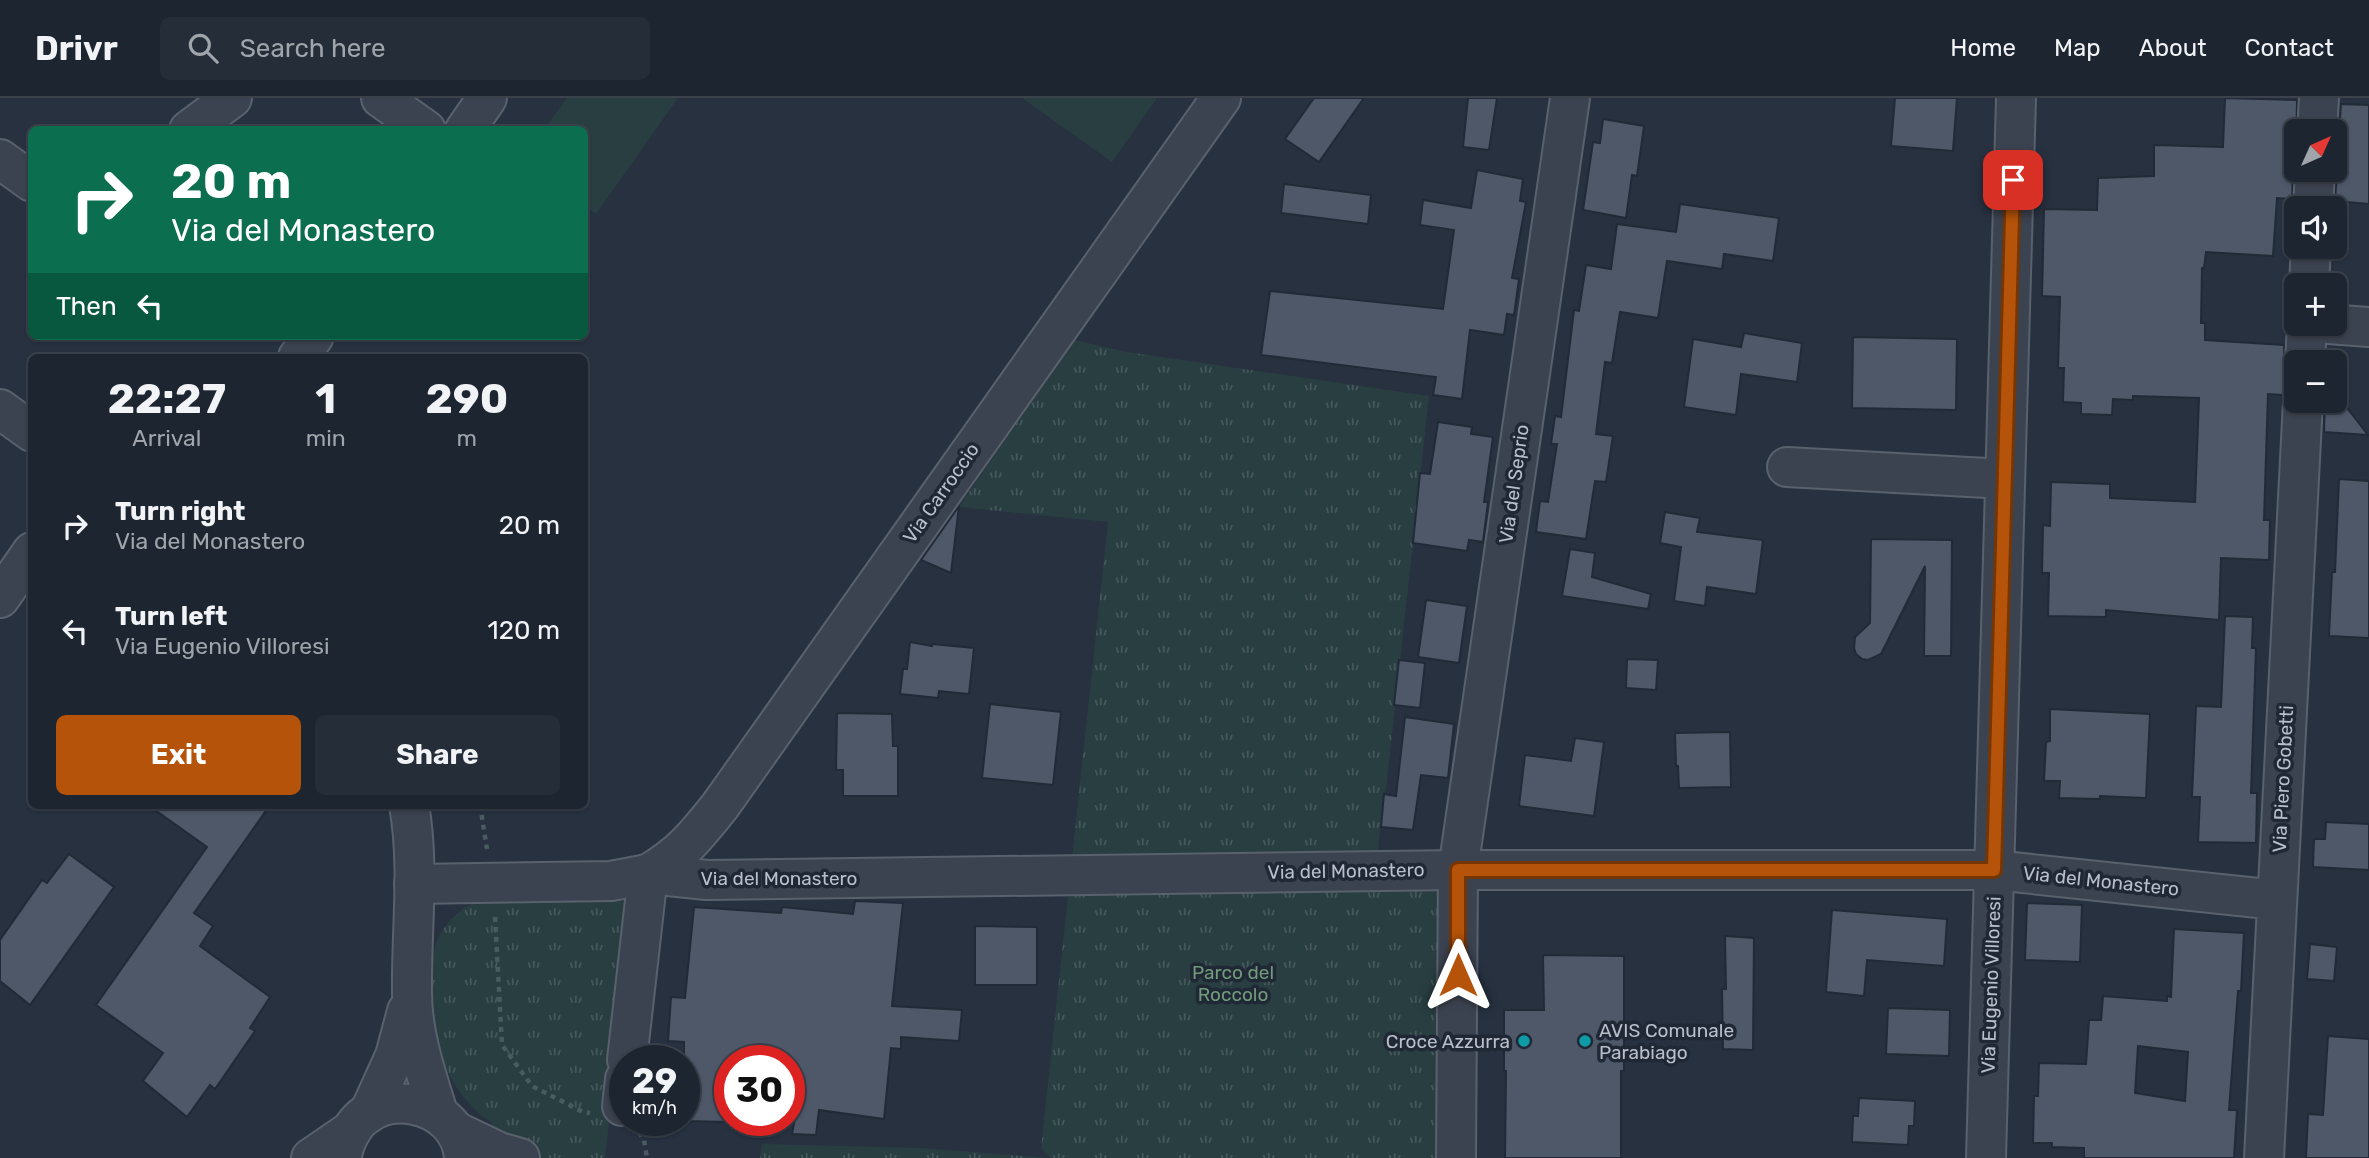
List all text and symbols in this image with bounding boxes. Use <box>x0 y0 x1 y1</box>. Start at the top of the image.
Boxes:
search box <box>160 17 650 80</box>
text: Drivr <box>35 29 118 68</box>
icon: search <box>184 29 222 67</box>
text: Search here <box>240 33 386 64</box>
text: Home <box>1950 34 2016 62</box>
text: Map <box>2054 34 2101 62</box>
text: About <box>2139 34 2207 62</box>
text: Contact <box>2245 34 2334 62</box>
north arrow <box>2284 119 2347 182</box>
map controls <box>2284 119 2347 413</box>
pin <box>1983 150 2043 210</box>
text: 20 m <box>171 152 292 210</box>
icon: right <box>56 154 147 245</box>
icon: arrive <box>1994 161 2032 199</box>
button: sound <box>2284 196 2347 259</box>
text: Via del Monastero <box>171 211 435 249</box>
button: + <box>2284 273 2347 336</box>
icon: left <box>131 287 169 325</box>
text: Then <box>56 291 117 322</box>
button: − <box>2284 350 2347 413</box>
text: 22:27 <box>108 374 226 424</box>
text: 1 <box>315 374 336 424</box>
text: 290 <box>425 374 508 424</box>
street label: Via del Seprio <box>1494 423 1534 545</box>
text: Arrival <box>132 424 201 452</box>
text: min <box>306 424 346 452</box>
text: m <box>457 424 477 452</box>
street label: Via Carroccio <box>898 439 984 547</box>
text: Turn right <box>115 496 245 527</box>
icon: right <box>56 507 94 545</box>
text: 20 m <box>499 510 560 541</box>
text: Via del Monastero <box>115 527 305 555</box>
text: Turn left <box>115 601 227 632</box>
icon: left <box>56 612 94 650</box>
text: 120 m <box>488 615 560 646</box>
text: Via Eugenio Villoresi <box>115 632 330 660</box>
street label: Via Piero Gobetti <box>2268 705 2298 853</box>
button: Exit <box>56 715 301 795</box>
button: Share <box>315 715 560 795</box>
street label: Via del Monastero <box>1267 858 1425 884</box>
street label: Via del Monastero <box>2022 861 2180 901</box>
street label: Via del Monastero <box>700 867 858 890</box>
street label: Via Eugenio Villoresi <box>1976 896 2006 1074</box>
position arrow <box>1421 938 1495 1012</box>
park label: Parco del Roccolo <box>1192 961 1274 1006</box>
place label: AVIS Comunale Parabiago <box>1599 1019 1734 1064</box>
place label: Croce Azzurra <box>1386 1030 1510 1053</box>
marker: Croce Azzurra <box>1516 1033 1532 1049</box>
marker: AVIS Comunale Parabiago <box>1577 1033 1593 1049</box>
speed limit sign: 30 <box>714 1045 805 1136</box>
text: 29 <box>632 1060 677 1102</box>
text: km/h <box>632 1097 677 1119</box>

